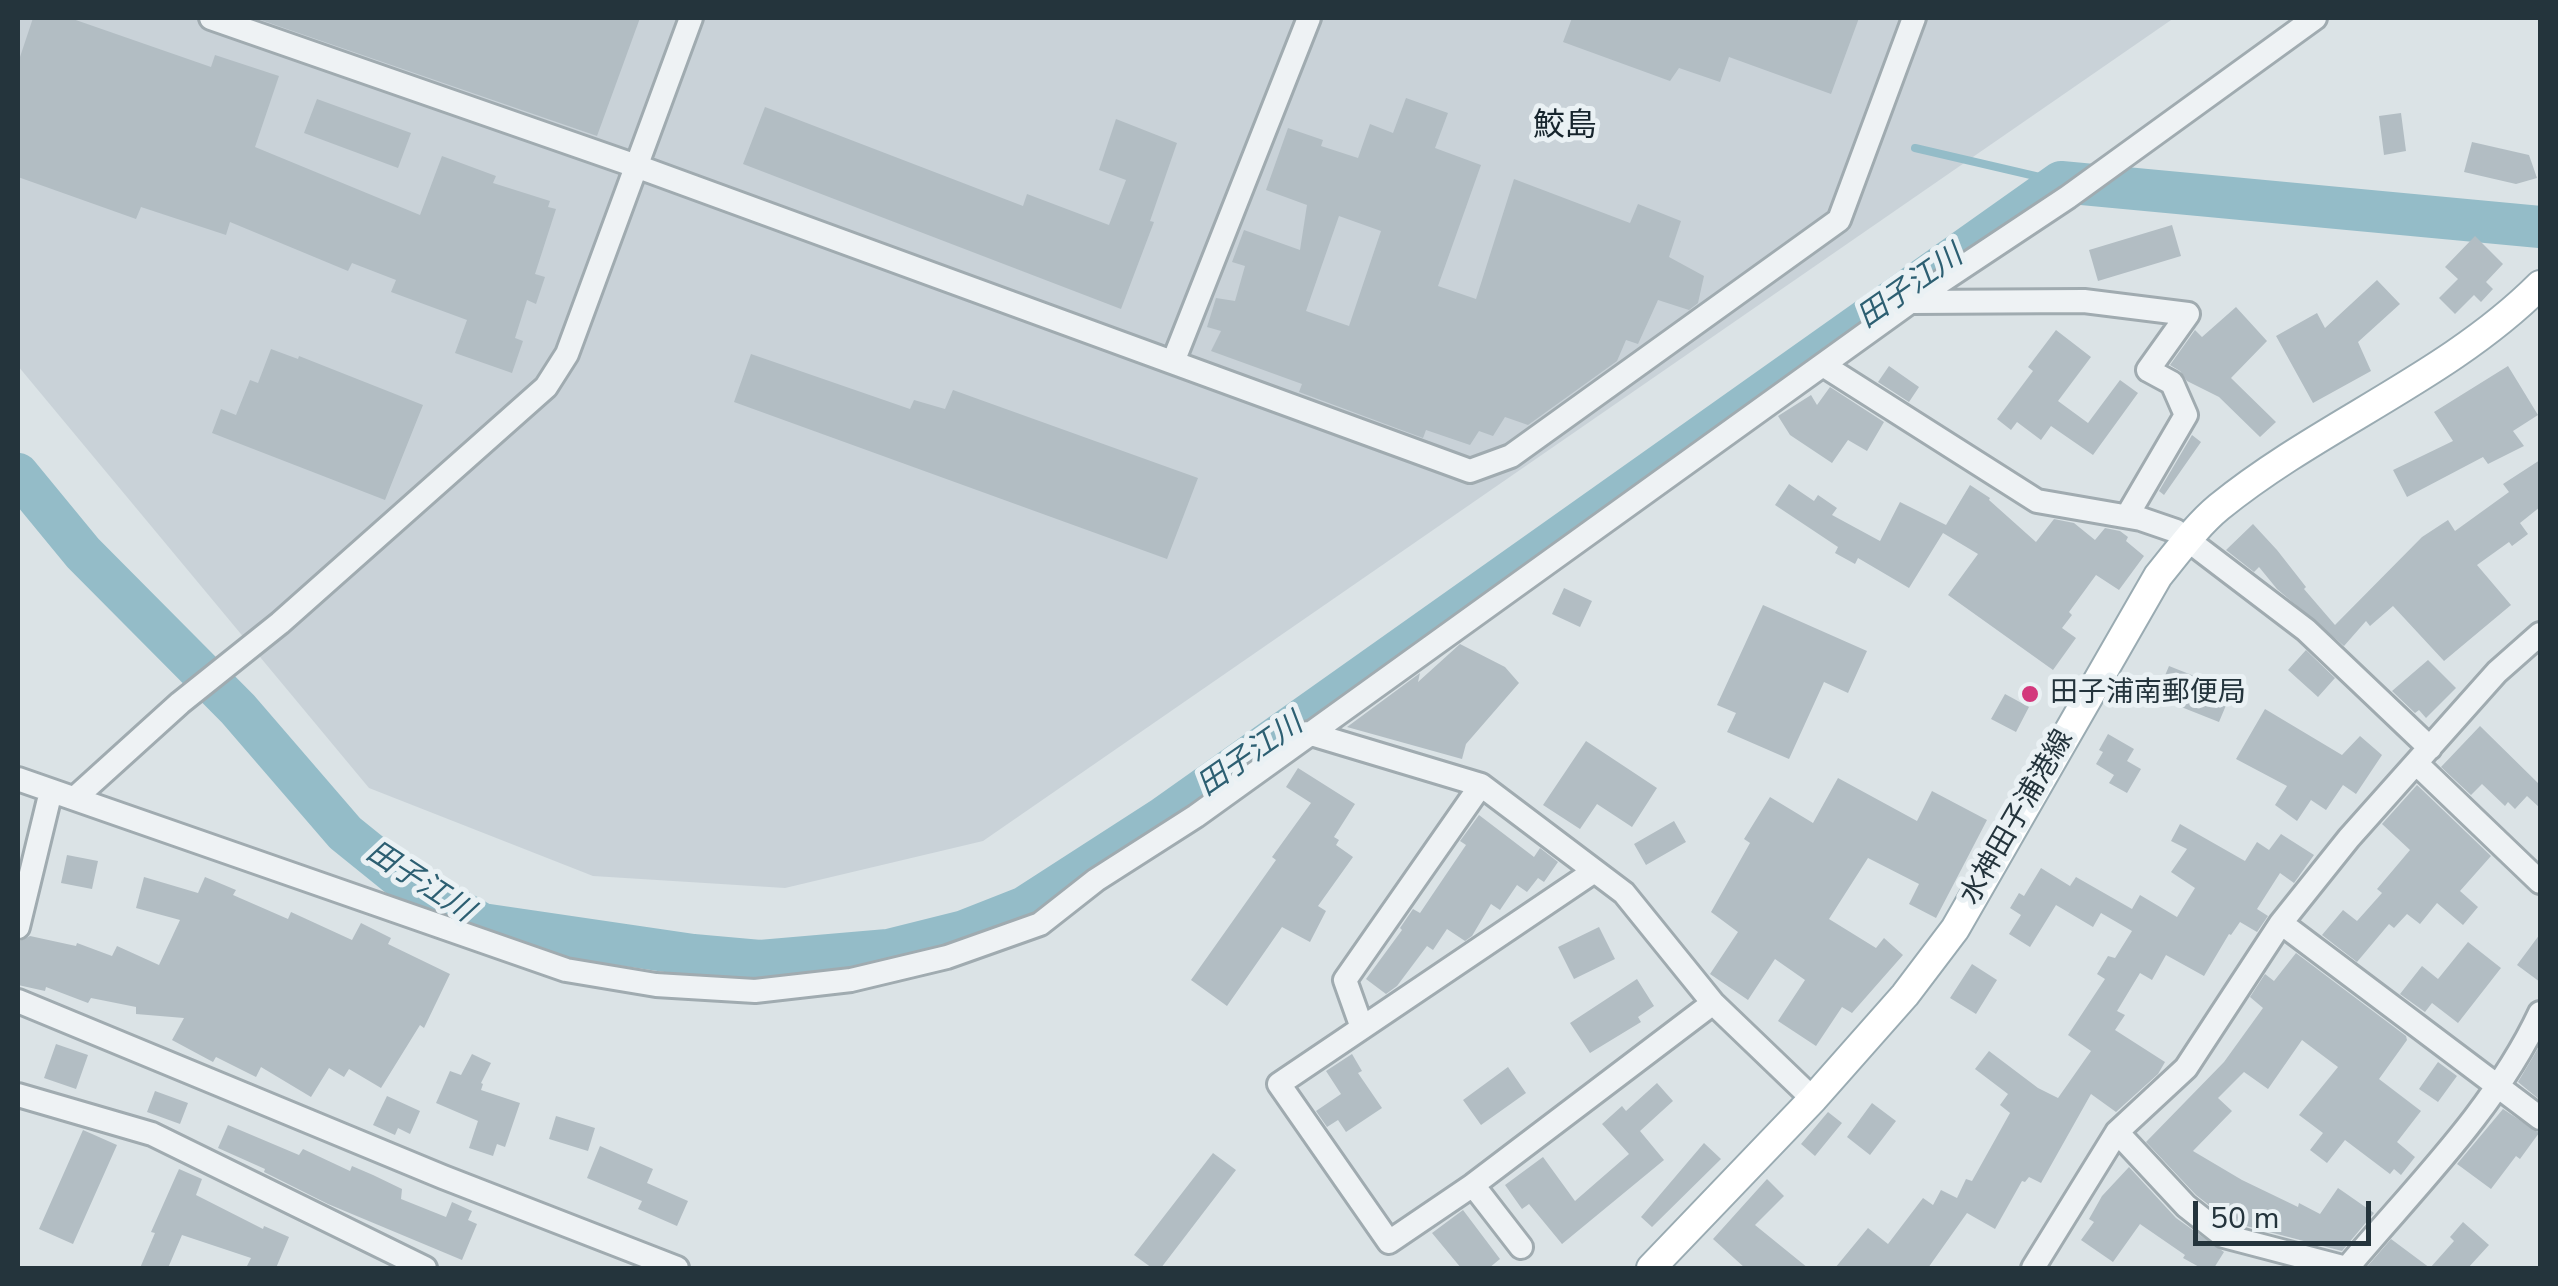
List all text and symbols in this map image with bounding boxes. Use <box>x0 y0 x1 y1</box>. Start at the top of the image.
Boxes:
district label: 鮫島 <box>1533 108 1597 146</box>
water label: 田子江川 <box>1852 239 1970 337</box>
place label: 田子浦南郵便局 <box>2050 677 2246 711</box>
marker: 田子浦南郵便局 <box>2019 683 2041 705</box>
water label: 田子江川 <box>1192 707 1310 805</box>
street label: 水神田子浦港線 <box>1954 725 2082 911</box>
water label: 田子江川 <box>359 835 479 931</box>
scale bar <box>2198 1181 2376 1243</box>
text: 50 m <box>2210 1198 2279 1239</box>

